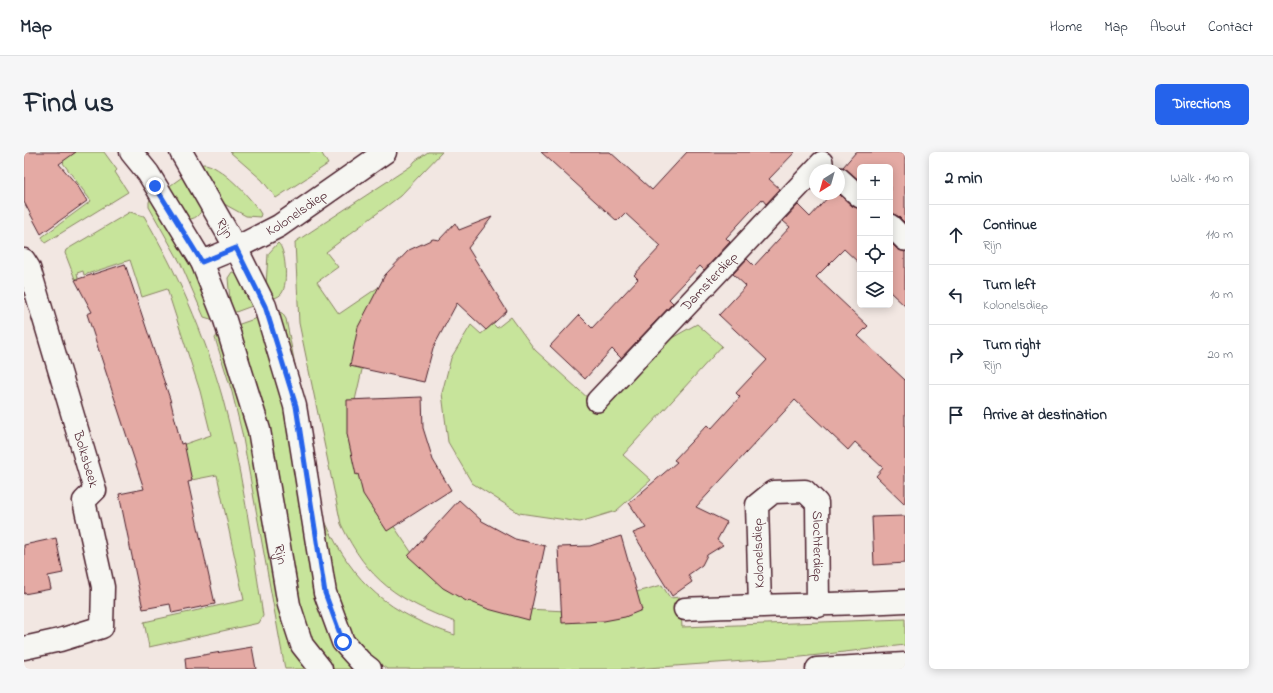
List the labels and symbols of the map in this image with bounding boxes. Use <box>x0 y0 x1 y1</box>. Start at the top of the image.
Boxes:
north arrow <box>809 164 845 200</box>
route end <box>146 177 164 195</box>
street label: Kolonelsdiep <box>262 184 332 241</box>
street label: Rijn <box>211 214 239 242</box>
street label: Damsterdiep <box>675 247 743 317</box>
street label: Bolksbeek <box>67 428 104 491</box>
street label: Slochterdiep <box>807 511 828 582</box>
street label: Kolonelsdiep <box>747 517 771 588</box>
street label: Rijn <box>268 543 292 566</box>
route start <box>334 633 352 651</box>

